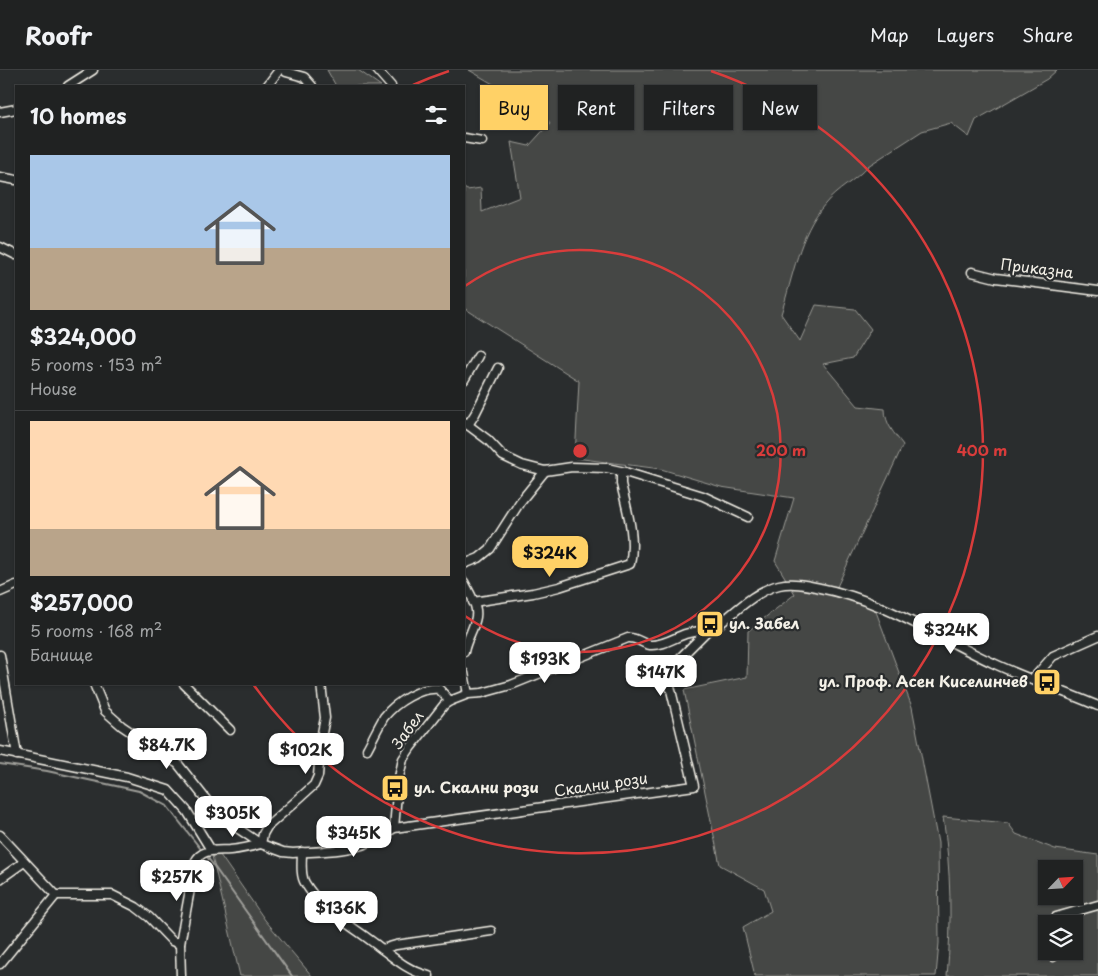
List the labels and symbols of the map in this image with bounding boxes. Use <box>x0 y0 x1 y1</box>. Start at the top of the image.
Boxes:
street label: Приказна <box>999 252 1076 283</box>
text: 200 m <box>756 438 806 461</box>
text: 400 m <box>957 438 1007 461</box>
centre of rings <box>571 442 589 460</box>
pin: $324K <box>515 536 585 578</box>
bus stop icon: ул. Забел <box>695 609 725 639</box>
place label: ул. Забел <box>729 611 800 634</box>
pin: $324K <box>916 612 986 655</box>
pin: $193K <box>510 642 580 684</box>
pin: $147K <box>626 654 696 697</box>
bus stop icon: ул. Проф. Асен Киселинчев <box>1032 667 1062 697</box>
place label: ул. Проф. Асен Киселинчев <box>819 669 1028 692</box>
street label: Забел <box>384 705 429 754</box>
pin: $84.7K <box>126 728 208 770</box>
pin: $102K <box>271 732 341 775</box>
street label: Скални рози <box>553 766 649 801</box>
bus stop icon: ул. Скални рози <box>380 773 410 803</box>
place label: ул. Скални рози <box>414 775 539 798</box>
pin: $305K <box>198 796 268 838</box>
pin: $345K <box>319 816 389 858</box>
pin: $257K <box>142 860 212 902</box>
north arrow <box>1038 860 1082 905</box>
pin: $136K <box>306 890 376 933</box>

